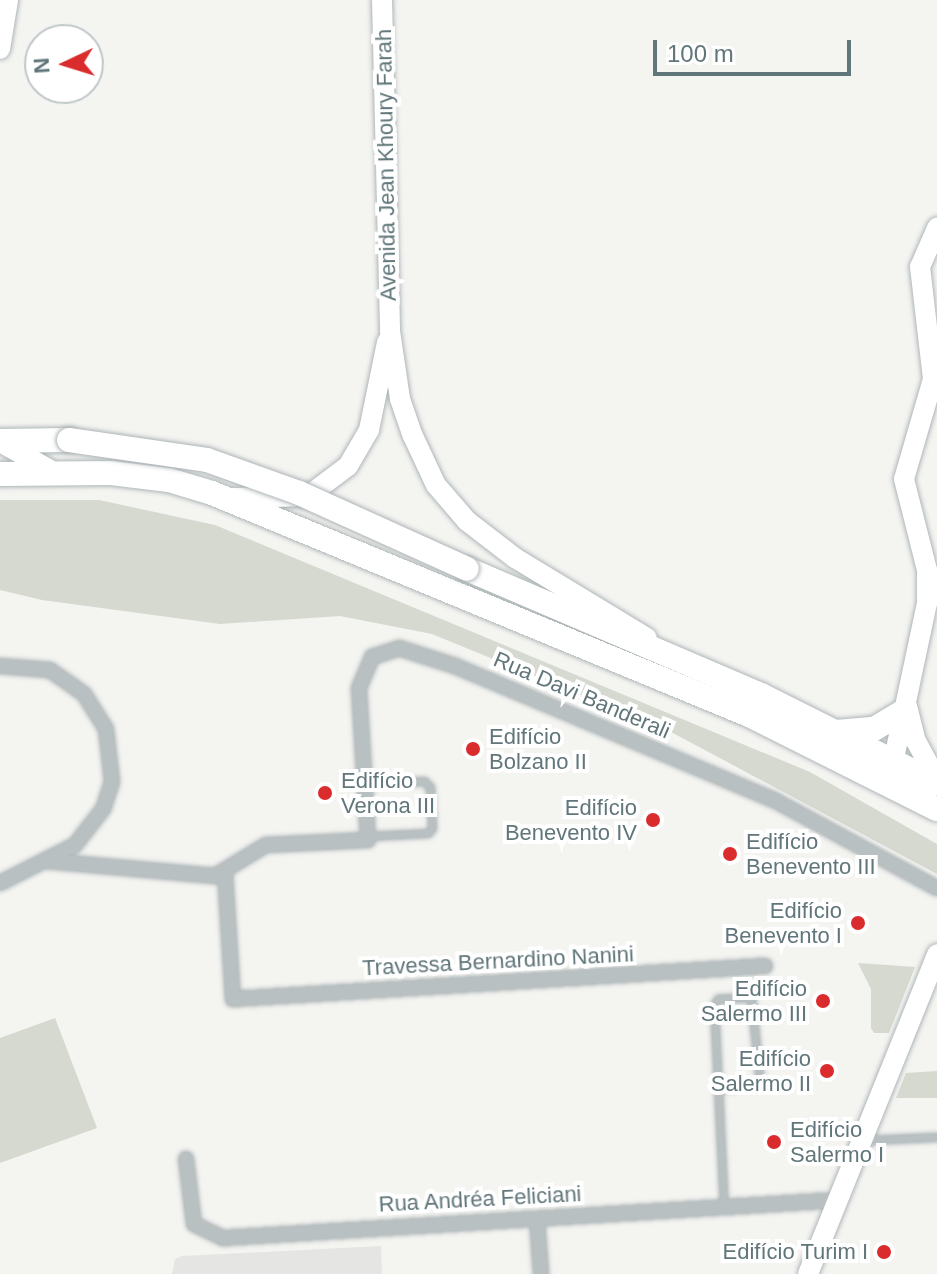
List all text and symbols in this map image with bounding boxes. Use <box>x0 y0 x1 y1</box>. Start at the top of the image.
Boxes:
north arrow <box>24 24 104 104</box>
scale bar <box>657 24 855 74</box>
street label: Avenida Jean Khoury Farah <box>370 29 402 301</box>
text: 100 m <box>667 40 734 67</box>
text: N <box>29 57 55 74</box>
street label: Rua Davi Banderali <box>490 646 674 744</box>
place label: Edifício Bolzano II <box>489 723 587 774</box>
marker: Edifício Bolzano II <box>464 740 482 758</box>
place label: Edifício Verona III <box>341 767 435 818</box>
marker: Edifício Verona III <box>316 784 334 802</box>
place label: Edifício Benevento IV <box>505 794 637 846</box>
marker: Edifício Benevento IV <box>644 811 662 829</box>
place label: Edifício Benevento III <box>746 828 876 880</box>
marker: Edifício Benevento III <box>721 845 739 863</box>
place label: Edifício Benevento I <box>725 897 842 948</box>
marker: Edifício Benevento I <box>849 914 867 932</box>
street label: Travessa Bernardino Nanini <box>362 941 634 981</box>
place label: Edifício Salermo III <box>701 975 807 1026</box>
marker: Edifício Salermo III <box>814 992 832 1010</box>
place label: Edifício Salermo II <box>711 1045 811 1096</box>
marker: Edifício Salermo II <box>818 1062 836 1080</box>
place label: Edifício Salermo I <box>790 1116 884 1168</box>
marker: Edifício Salermo I <box>765 1133 783 1151</box>
street label: Rua Andréa Feliciani <box>377 1180 583 1218</box>
place label: Edifício Turim I <box>722 1239 868 1265</box>
marker: Edifício Turim I <box>875 1243 893 1261</box>

